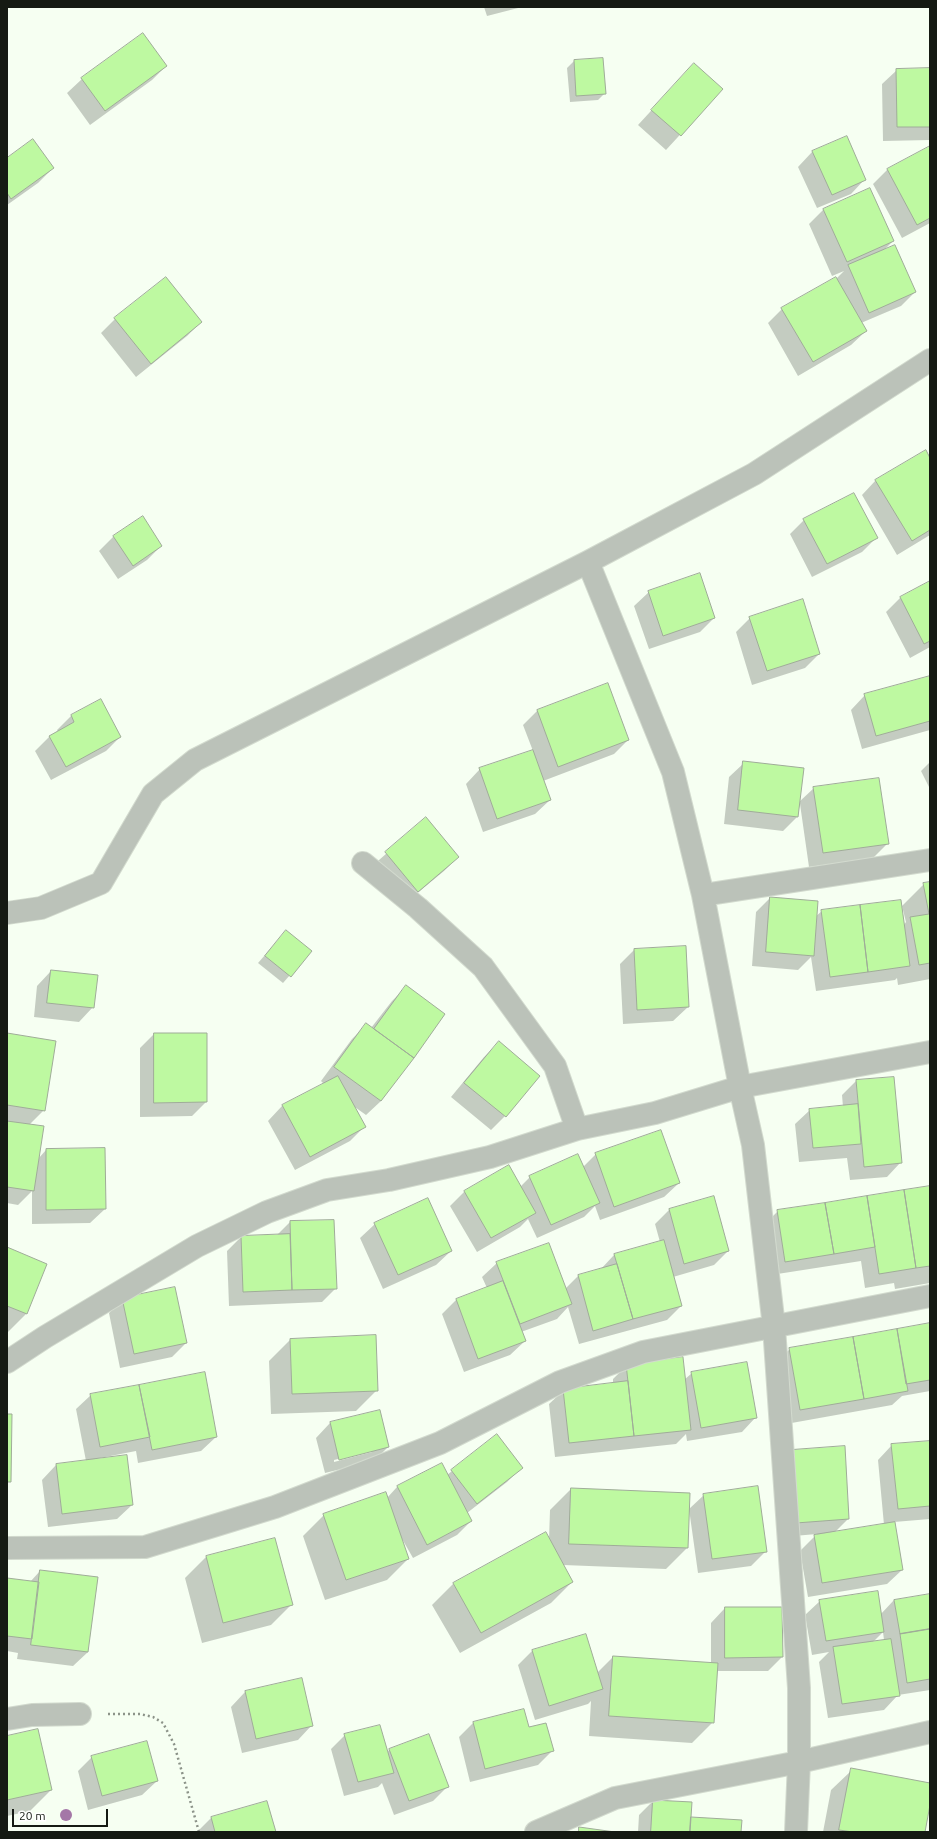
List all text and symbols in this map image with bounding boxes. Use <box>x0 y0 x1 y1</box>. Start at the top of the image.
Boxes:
scale bar <box>14 1801 110 1827</box>
text: 20 m <box>19 1809 46 1822</box>

